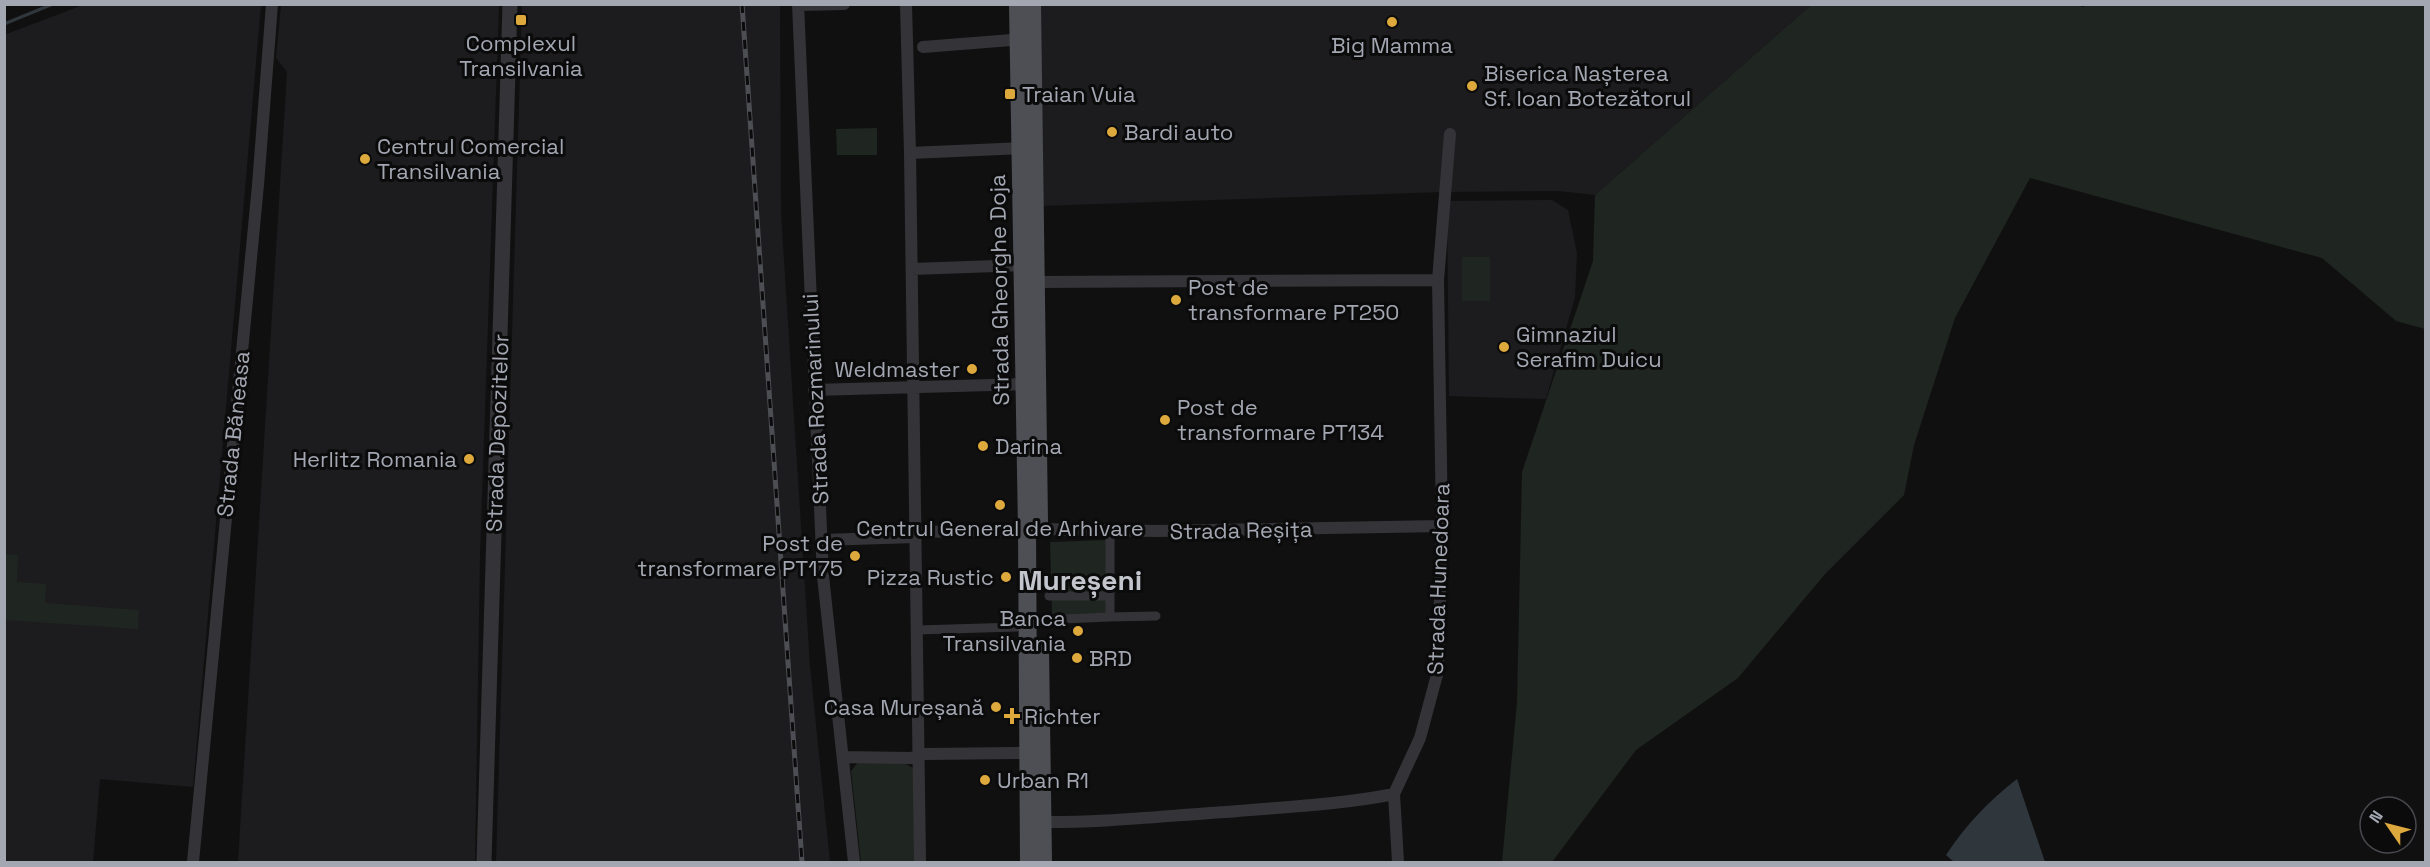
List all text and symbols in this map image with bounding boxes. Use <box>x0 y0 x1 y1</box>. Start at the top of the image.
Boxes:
marker: Complexul Transilvania <box>514 13 528 27</box>
marker: Big Mamma <box>1385 15 1399 29</box>
place label: Complexul Transilvania <box>459 29 583 82</box>
place label: Big Mamma <box>1331 31 1453 59</box>
place label: Biserica Nașterea Sf. Ioan Botezătorul <box>1484 59 1691 112</box>
marker: Biserica Nașterea Sf. Ioan Botezătorul <box>1465 79 1479 93</box>
place label: Traian Vuia <box>1022 80 1136 108</box>
marker: Traian Vuia <box>1003 87 1017 101</box>
place label: Bardi auto <box>1124 118 1233 146</box>
marker: Bardi auto <box>1105 125 1119 139</box>
place label: Centrul Comercial Transilvania <box>377 132 564 185</box>
marker: Centrul Comercial Transilvania <box>358 152 372 166</box>
street label: Strada Gheorghe Doja <box>983 174 1015 406</box>
place label: Post de transformare PT250 <box>1188 273 1399 326</box>
street label: Strada Rozmarinului <box>795 293 835 505</box>
marker: Post de transformare PT250 <box>1169 293 1183 307</box>
place label: Gimnaziul Serafim Duicu <box>1516 320 1662 373</box>
street label: Strada Depozitelor <box>480 333 514 533</box>
marker: Gimnaziul Serafim Duicu <box>1497 340 1511 354</box>
street label: Strada Băneasa <box>210 349 256 518</box>
place label: Weldmaster <box>835 355 960 383</box>
marker: Weldmaster <box>965 362 979 376</box>
place label: Post de transformare PT134 <box>1177 393 1384 446</box>
marker: Post de transformare PT134 <box>1158 413 1172 427</box>
place label: Darina <box>995 432 1062 460</box>
marker: Darina <box>976 439 990 453</box>
place label: Herlitz Romania <box>293 445 457 473</box>
marker: Herlitz Romania <box>462 452 476 466</box>
street label: Strada Hunedoara <box>1421 482 1455 675</box>
marker: Centrul General de Arhivare <box>993 498 1007 512</box>
place label: Centrul General de Arhivare <box>856 514 1144 542</box>
street label: Strada Reșița <box>1169 515 1313 545</box>
place label: Post de transformare PT175 <box>637 529 843 582</box>
marker: Post de transformare PT175 <box>848 549 862 563</box>
district label: Mureșeni <box>1018 562 1142 598</box>
place label: Pizza Rustic <box>867 563 994 591</box>
marker: Pizza Rustic <box>999 570 1013 584</box>
place label: Banca Transilvania <box>943 604 1066 657</box>
marker: Banca Transilvania <box>1071 624 1085 638</box>
place label: BRD <box>1089 644 1132 672</box>
marker: BRD <box>1070 651 1084 665</box>
place label: Casa Mureșană <box>824 693 984 721</box>
marker: Casa Mureșană <box>989 700 1003 714</box>
place label: Richter <box>1024 702 1101 730</box>
marker: Richter <box>1005 709 1019 723</box>
place label: Urban R1 <box>997 766 1089 794</box>
marker: Urban R1 <box>978 773 992 787</box>
north arrow <box>2358 795 2418 855</box>
text: N <box>2364 806 2388 827</box>

